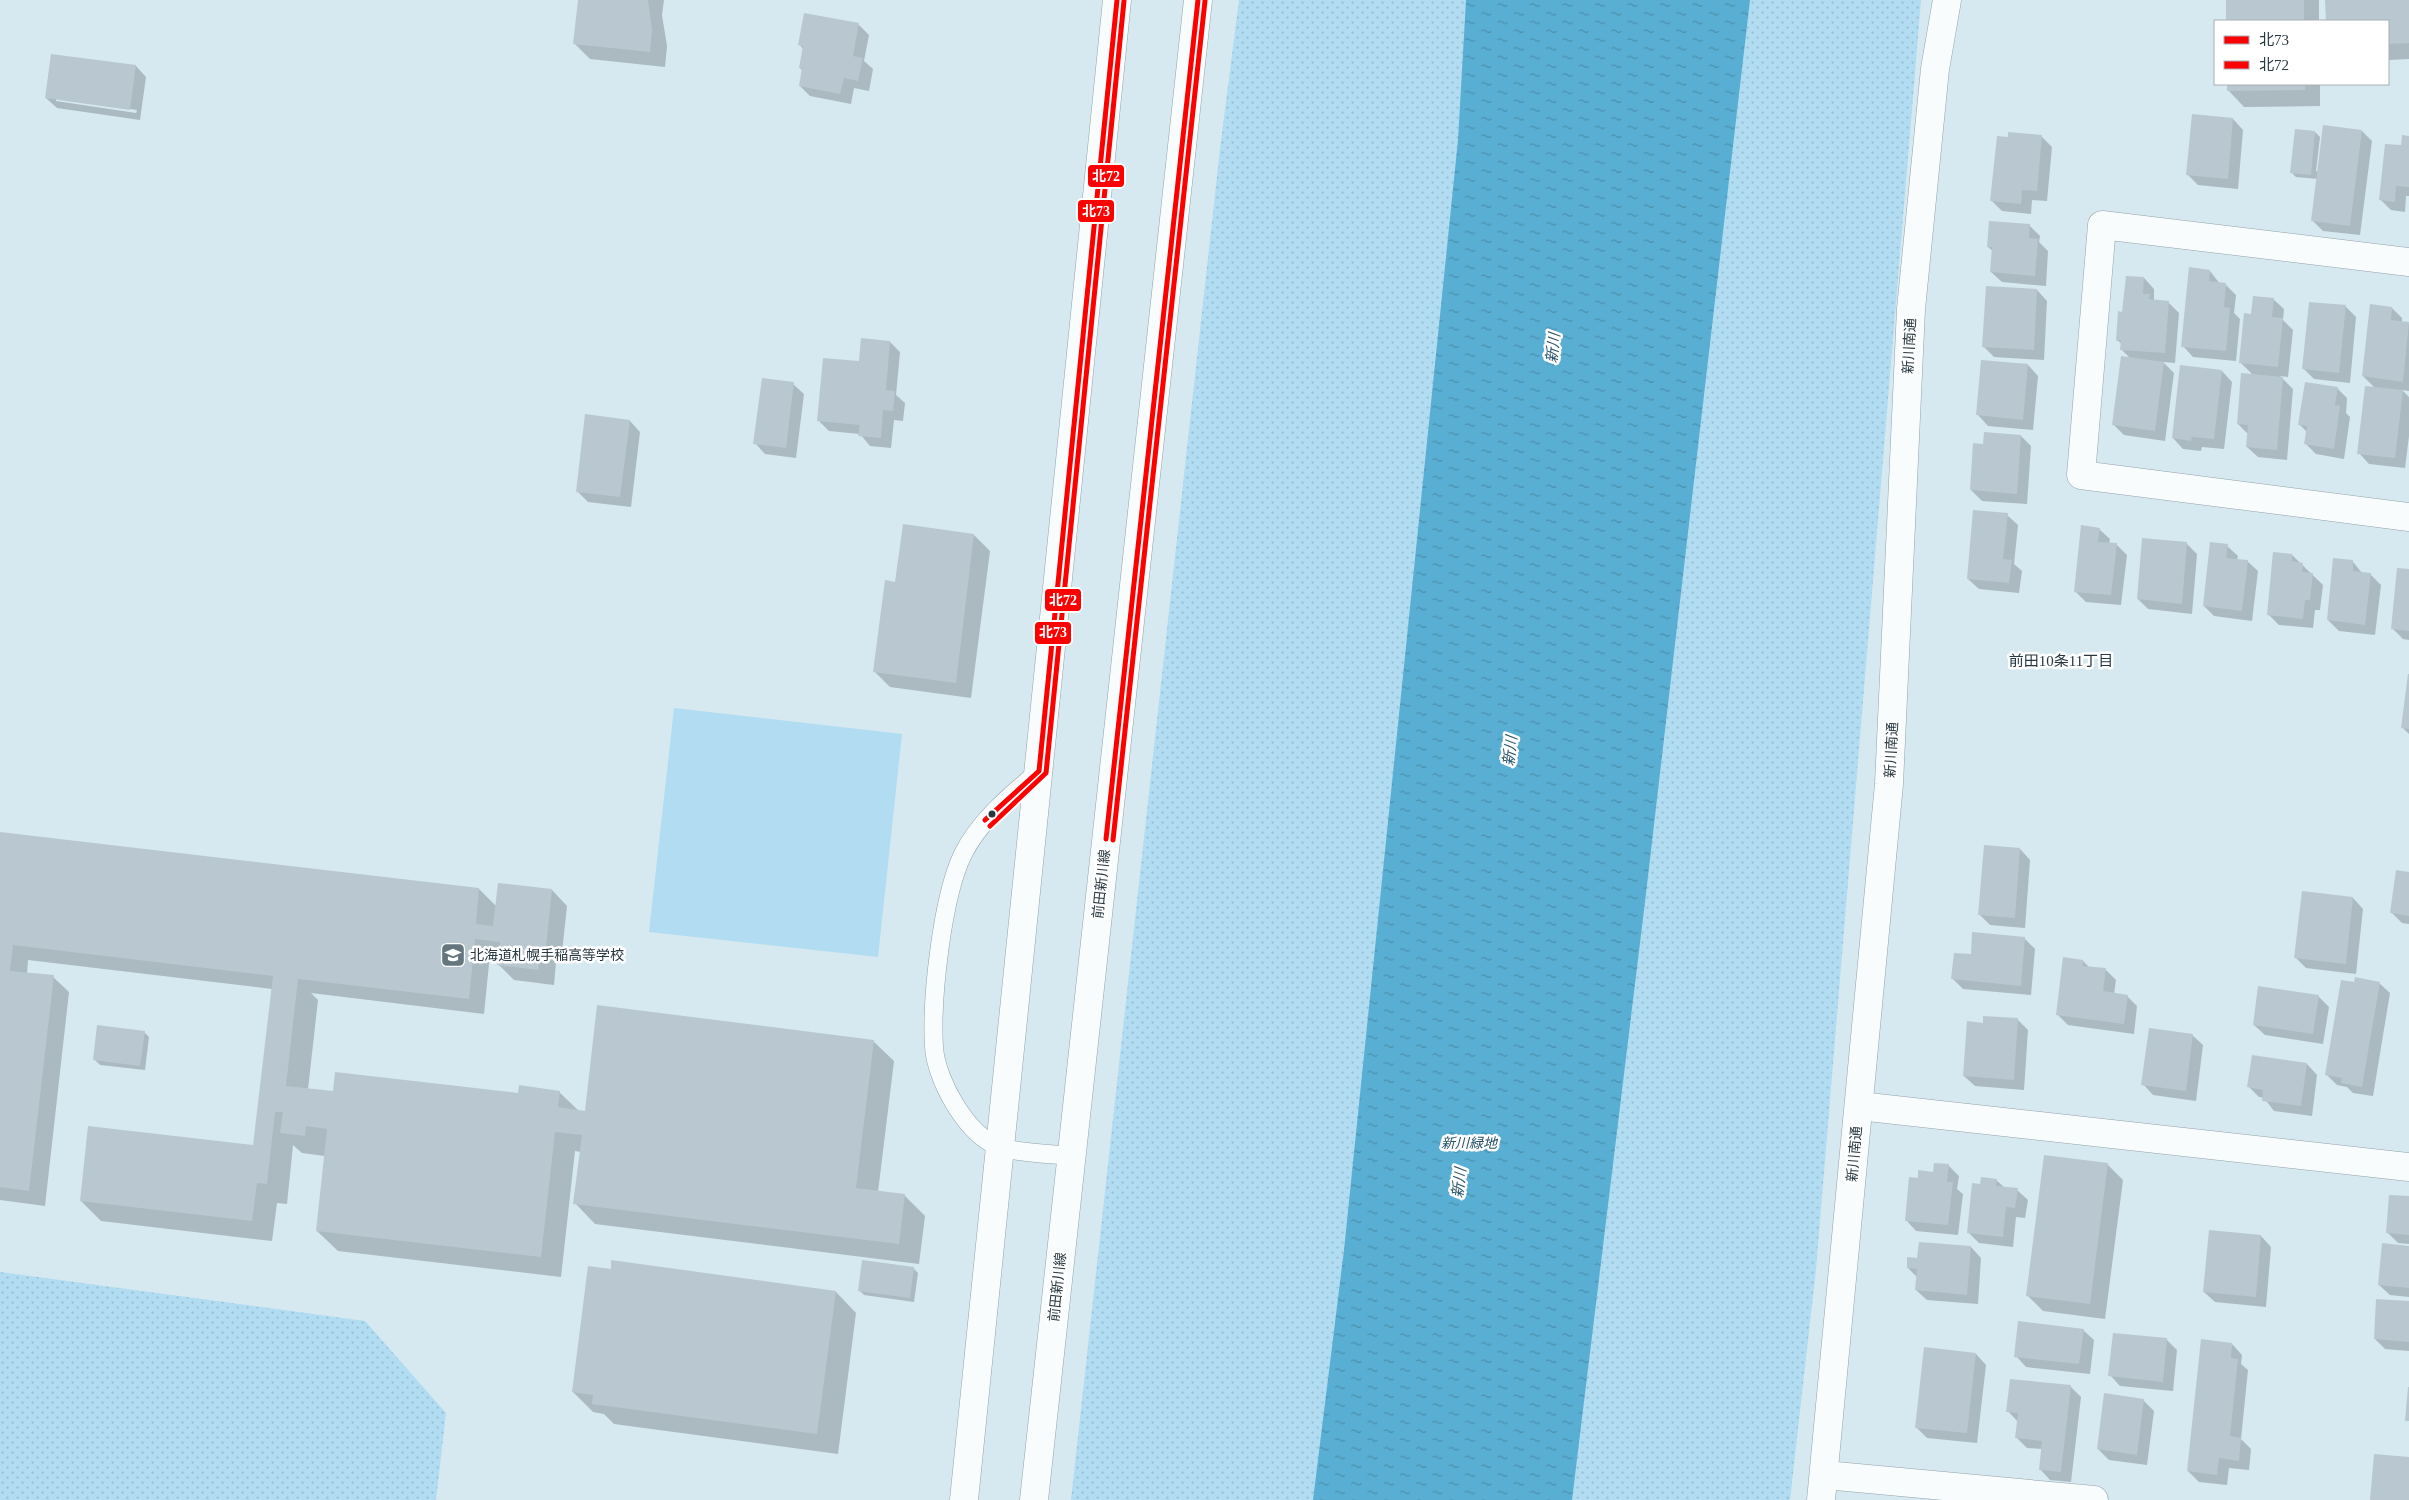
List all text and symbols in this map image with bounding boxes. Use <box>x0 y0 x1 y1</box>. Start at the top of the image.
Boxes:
legend <box>2214 20 2389 85</box>
text: 北73 <box>2259 31 2289 48</box>
text: 北72 <box>2259 56 2289 73</box>
line badge: 北72 <box>1087 164 1125 188</box>
text: 北72 <box>1092 169 1120 184</box>
line badge: 北73 <box>1077 199 1115 223</box>
text: 北73 <box>1082 204 1110 219</box>
street label: 新川南通 <box>1901 318 1918 374</box>
water label: 新川 <box>1543 330 1563 364</box>
line badge: 北72 <box>1044 588 1082 612</box>
text: 北72 <box>1049 593 1077 608</box>
line badge: 北73 <box>1034 621 1072 645</box>
text: 北73 <box>1039 625 1067 640</box>
district label: 前田10条11丁目 <box>2009 653 2113 669</box>
street label: 新川南通 <box>1883 722 1900 778</box>
water label: 新川 <box>1500 733 1520 767</box>
unlabelled marker <box>987 809 997 819</box>
street label: 前田新川線 <box>1089 848 1113 920</box>
school or university icon: 北海道札幌手稲高等学校 <box>440 942 466 968</box>
place label: 北海道札幌手稲高等学校 <box>470 947 624 963</box>
street label: 新川南通 <box>1845 1125 1864 1183</box>
park label: 新川緑地 <box>1441 1136 1499 1151</box>
water label: 新川 <box>1449 1165 1469 1199</box>
street label: 前田新川線 <box>1045 1251 1069 1323</box>

